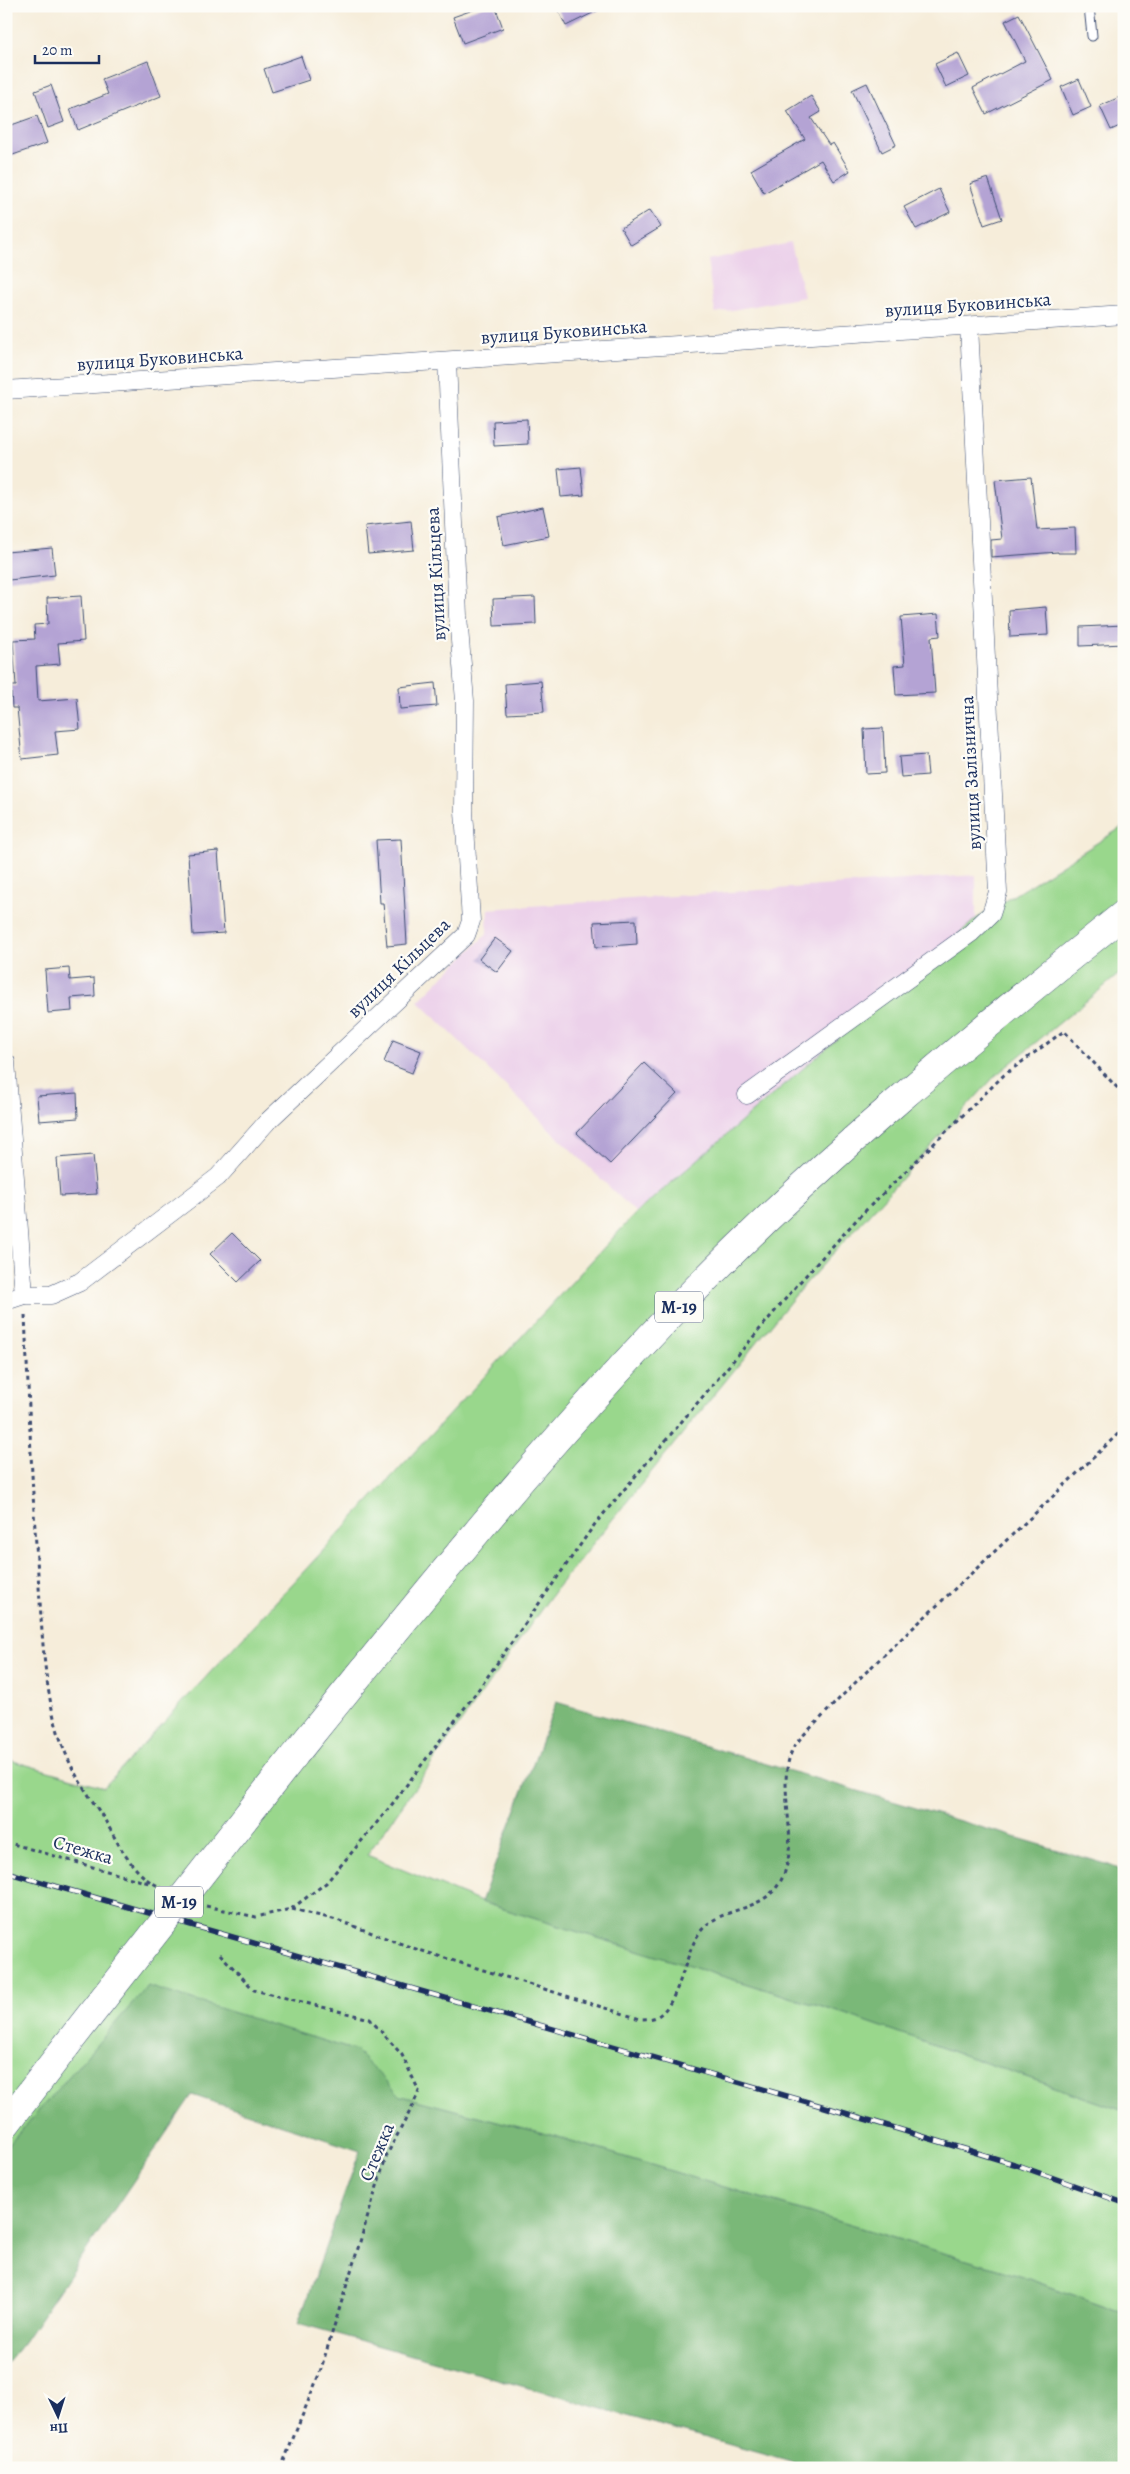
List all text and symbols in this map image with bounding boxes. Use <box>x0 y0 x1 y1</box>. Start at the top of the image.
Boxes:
scale bar <box>35 32 99 64</box>
text: 20 m <box>42 40 73 60</box>
street label: вулиця Буковинська <box>884 286 1052 324</box>
street label: вулиця Буковинська <box>480 313 648 351</box>
street label: вулиця Буковинська <box>76 340 244 378</box>
street label: вулиця Кільцева <box>420 506 452 642</box>
street label: вулиця Залізнична <box>954 695 988 851</box>
street label: вулиця Кільцева <box>342 912 456 1024</box>
road number: М-19 <box>655 1291 703 1322</box>
street label: Стежка <box>50 1829 116 1871</box>
road number: М-19 <box>155 1886 203 1918</box>
street label: Стежка <box>353 2119 401 2185</box>
north arrow <box>32 2392 82 2442</box>
text: Пн <box>49 2418 69 2439</box>

